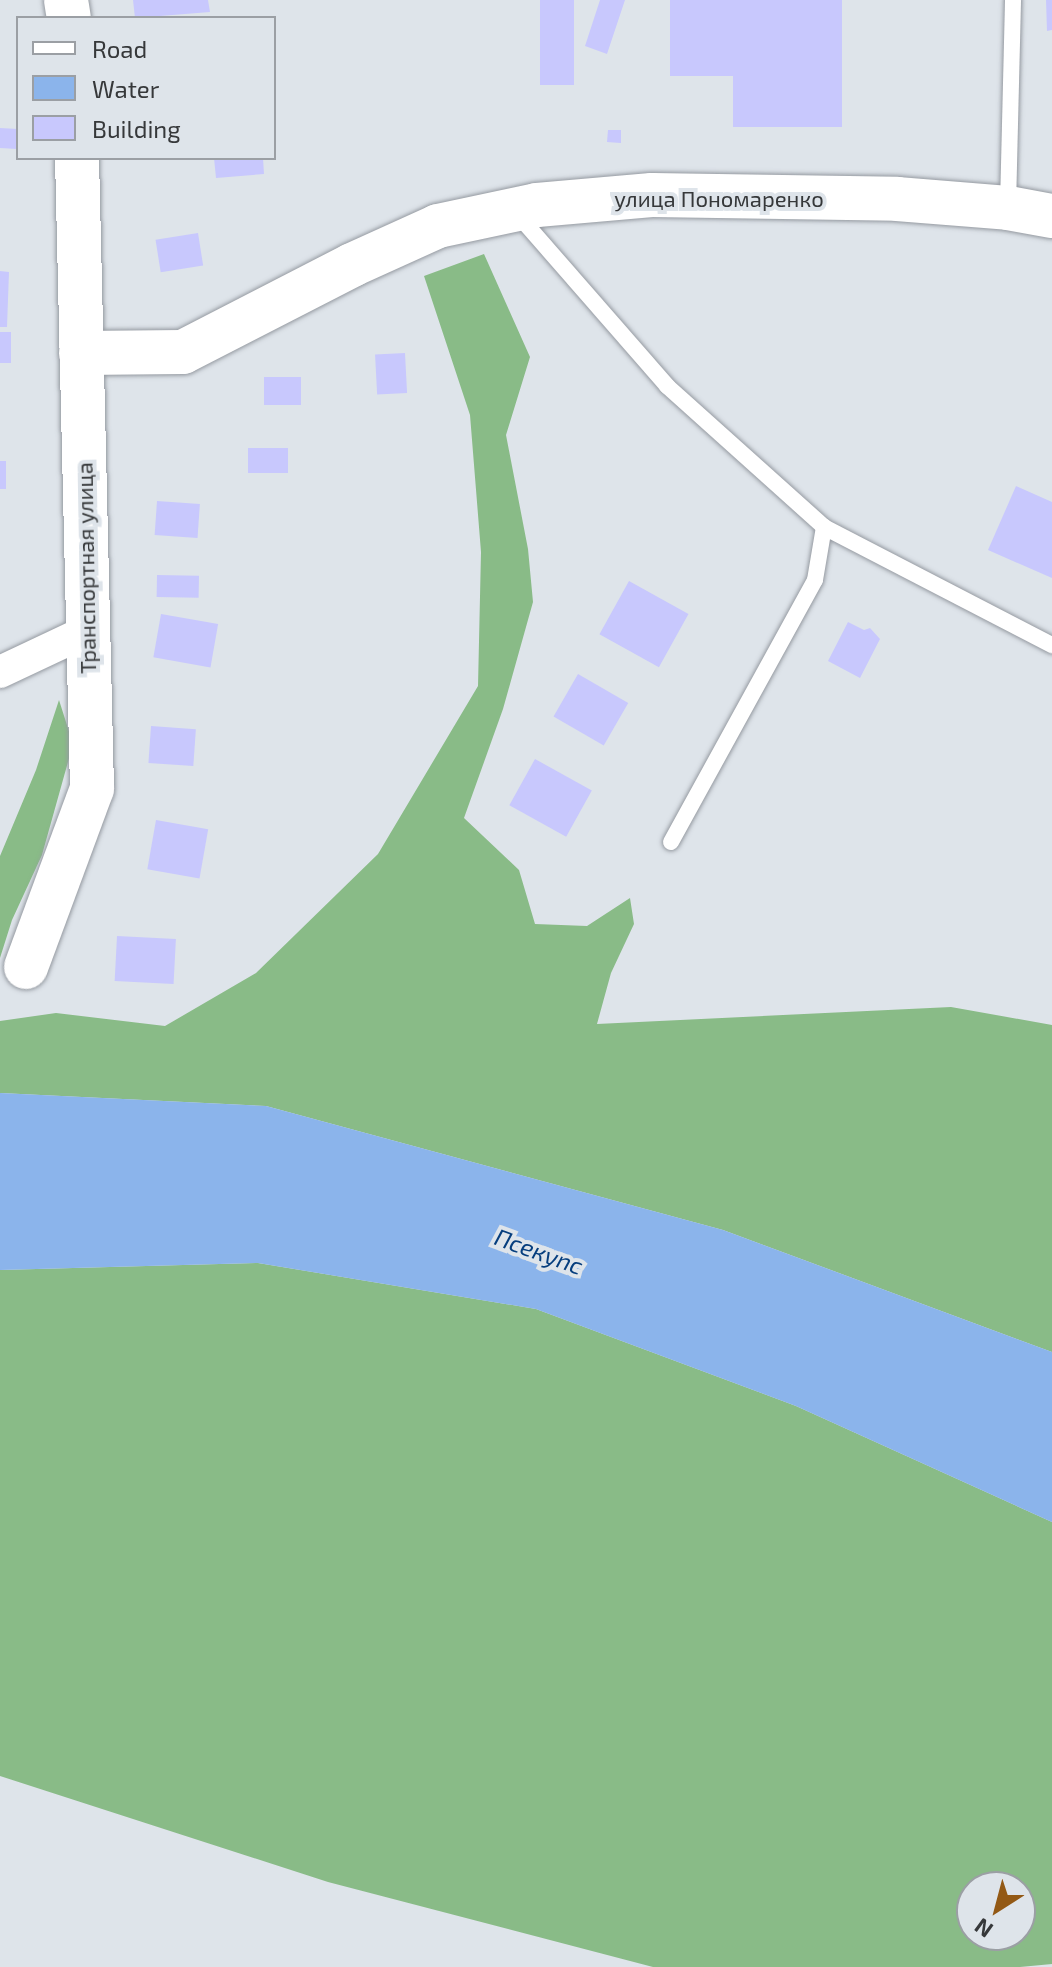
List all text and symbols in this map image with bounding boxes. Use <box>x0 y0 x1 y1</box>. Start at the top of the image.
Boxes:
legend <box>16 16 276 160</box>
text: Road <box>92 34 147 63</box>
text: Water <box>92 74 159 103</box>
text: Building <box>92 114 181 143</box>
street label: улица Пономаренко <box>614 186 824 212</box>
street label: Транспортная улица <box>71 462 101 674</box>
water label: Псекупс <box>491 1222 587 1280</box>
north arrow <box>956 1871 1036 1951</box>
text: N <box>969 1914 997 1944</box>

